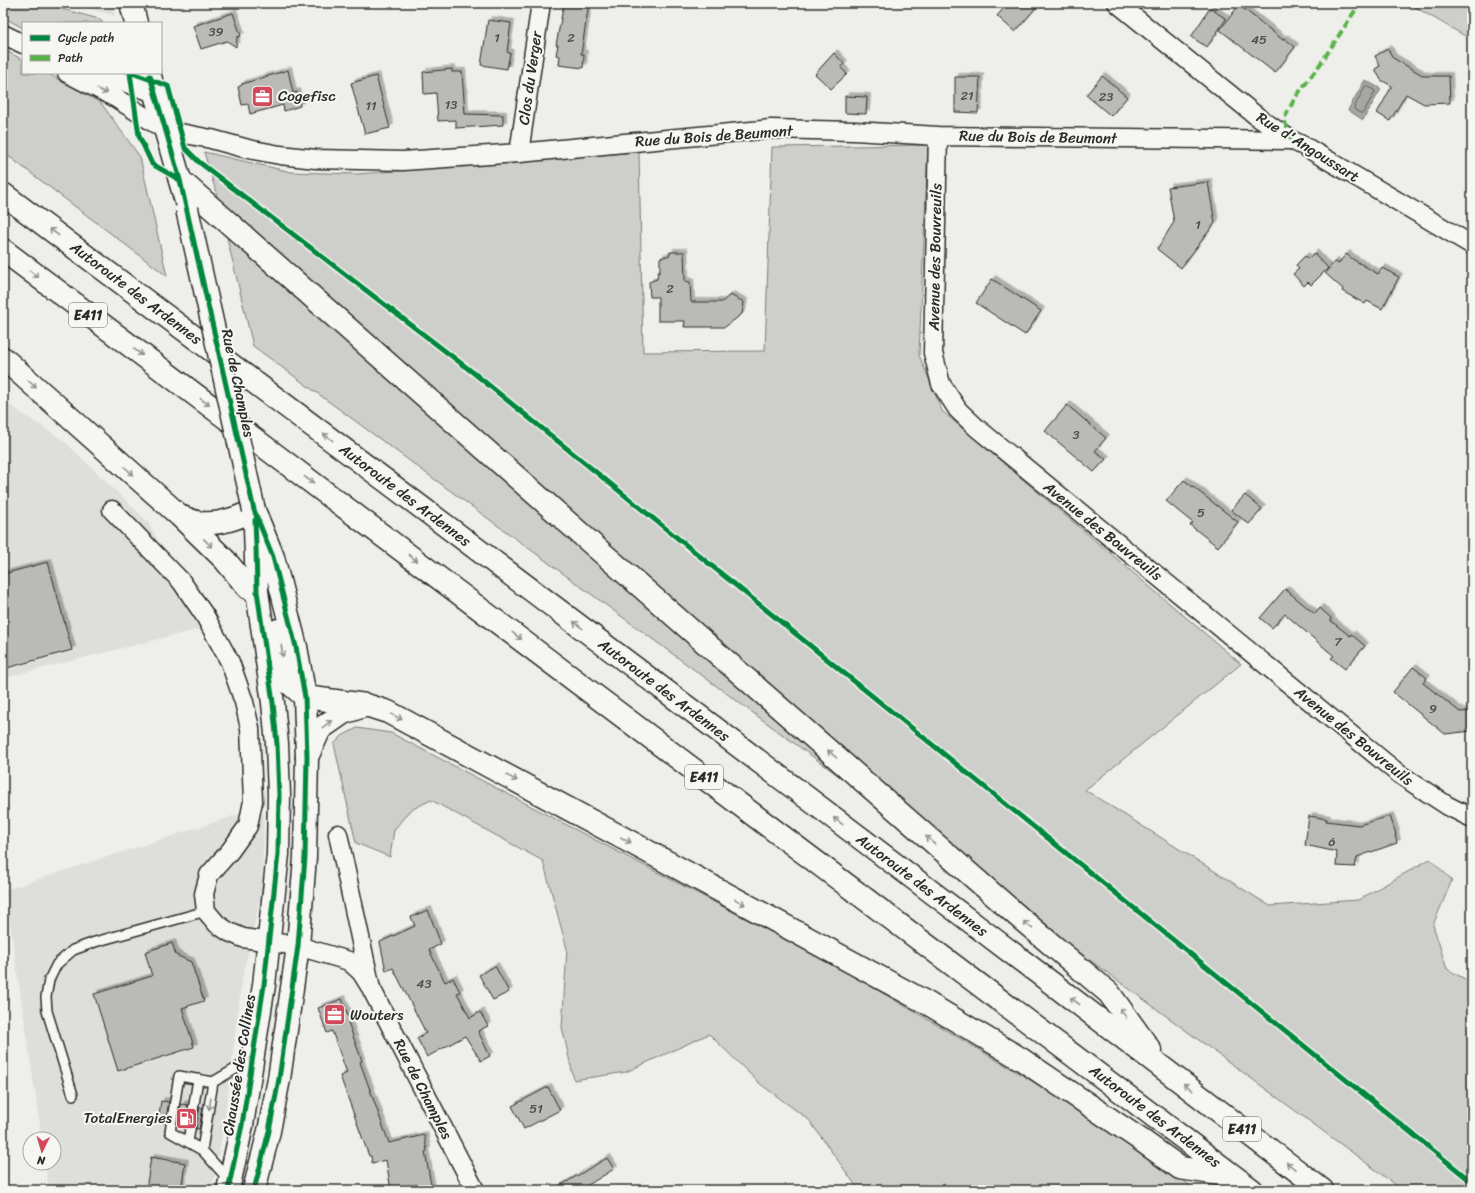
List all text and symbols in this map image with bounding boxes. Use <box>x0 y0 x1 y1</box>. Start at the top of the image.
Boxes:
house number: 39 <box>208 20 224 43</box>
legend <box>22 22 162 74</box>
house number: 1 <box>494 26 500 49</box>
house number: 2 <box>567 26 575 49</box>
text: Cycle path <box>58 27 114 49</box>
house number: 45 <box>1251 28 1267 51</box>
street label: Clos du Verger <box>511 29 550 127</box>
text: Path <box>58 47 83 69</box>
office icon: Cogefisc <box>249 83 275 109</box>
place label: Cogefisc <box>278 83 336 109</box>
house number: 21 <box>960 84 974 107</box>
house number: 23 <box>1099 85 1113 108</box>
one-way arrow <box>96 88 108 95</box>
house number: 13 <box>445 93 457 116</box>
house number: 11 <box>365 94 377 117</box>
street label: Rue d'Angoussart <box>1251 105 1365 189</box>
street label: Rue du Bois de Beumont <box>634 117 795 154</box>
street label: Rue du Bois de Beumont <box>959 123 1118 151</box>
street label: Avenue des Bouvreuils <box>921 183 949 332</box>
house number: 1 <box>1195 213 1201 236</box>
one-way arrow <box>48 228 59 236</box>
street label: Autoroute des Ardennes <box>64 234 208 351</box>
one-way arrow <box>29 270 40 278</box>
house number: 2 <box>666 277 674 300</box>
road number: E411 <box>69 303 107 327</box>
street label: Rue de Champles <box>214 326 262 440</box>
one-way arrow <box>132 348 143 356</box>
one-way arrow <box>27 380 37 389</box>
one-way arrow <box>199 398 210 407</box>
house number: 3 <box>1072 423 1080 446</box>
one-way arrow <box>323 433 334 441</box>
street label: Autoroute des Ardennes <box>333 436 477 553</box>
one-way arrow <box>124 466 134 476</box>
street label: Avenue des Bouvreuils <box>1037 474 1169 588</box>
one-way arrow <box>303 476 314 485</box>
house number: 5 <box>1197 501 1205 524</box>
one-way arrow <box>203 538 213 548</box>
one-way arrow <box>407 554 418 563</box>
one-way arrow <box>573 620 584 629</box>
house number: 7 <box>1334 630 1343 653</box>
street label: Autoroute des Ardennes <box>592 631 736 748</box>
one-way arrow <box>511 632 522 641</box>
one-way arrow <box>278 644 286 657</box>
street label: Avenue des Bouvreuils <box>1288 679 1420 793</box>
house number: 9 <box>1429 697 1437 720</box>
one-way arrow <box>391 714 403 721</box>
one-way arrow <box>321 720 332 728</box>
one-way arrow <box>827 750 838 759</box>
road number: E411 <box>685 765 723 789</box>
one-way arrow <box>505 775 517 783</box>
one-way arrow <box>832 817 843 826</box>
street label: Autoroute des Ardennes <box>850 826 994 943</box>
house number: 6 <box>1328 830 1336 853</box>
one-way arrow <box>925 835 935 844</box>
one-way arrow <box>620 836 632 844</box>
one-way arrow <box>734 898 746 906</box>
one-way arrow <box>1023 921 1034 930</box>
house number: 43 <box>416 972 432 995</box>
street label: Chaussée des Collines <box>215 992 263 1138</box>
one-way arrow <box>1070 997 1081 1006</box>
office icon: Wouters <box>321 1002 347 1028</box>
place label: Wouters <box>350 1002 404 1028</box>
one-way arrow <box>1119 1007 1127 1018</box>
street label: Rue de Champles <box>386 1034 460 1145</box>
street label: Autoroute des Ardennes <box>1083 1057 1227 1174</box>
one-way arrow <box>1182 1083 1193 1091</box>
one-way arrow <box>206 1097 214 1110</box>
house number: 51 <box>529 1097 543 1120</box>
place label: TotalEnergies <box>84 1105 173 1131</box>
fuel station icon: TotalEnergies <box>174 1105 200 1131</box>
road number: E411 <box>1223 1117 1261 1141</box>
north arrow <box>22 1131 62 1171</box>
text: N <box>36 1151 47 1170</box>
one-way arrow <box>1285 1162 1296 1170</box>

